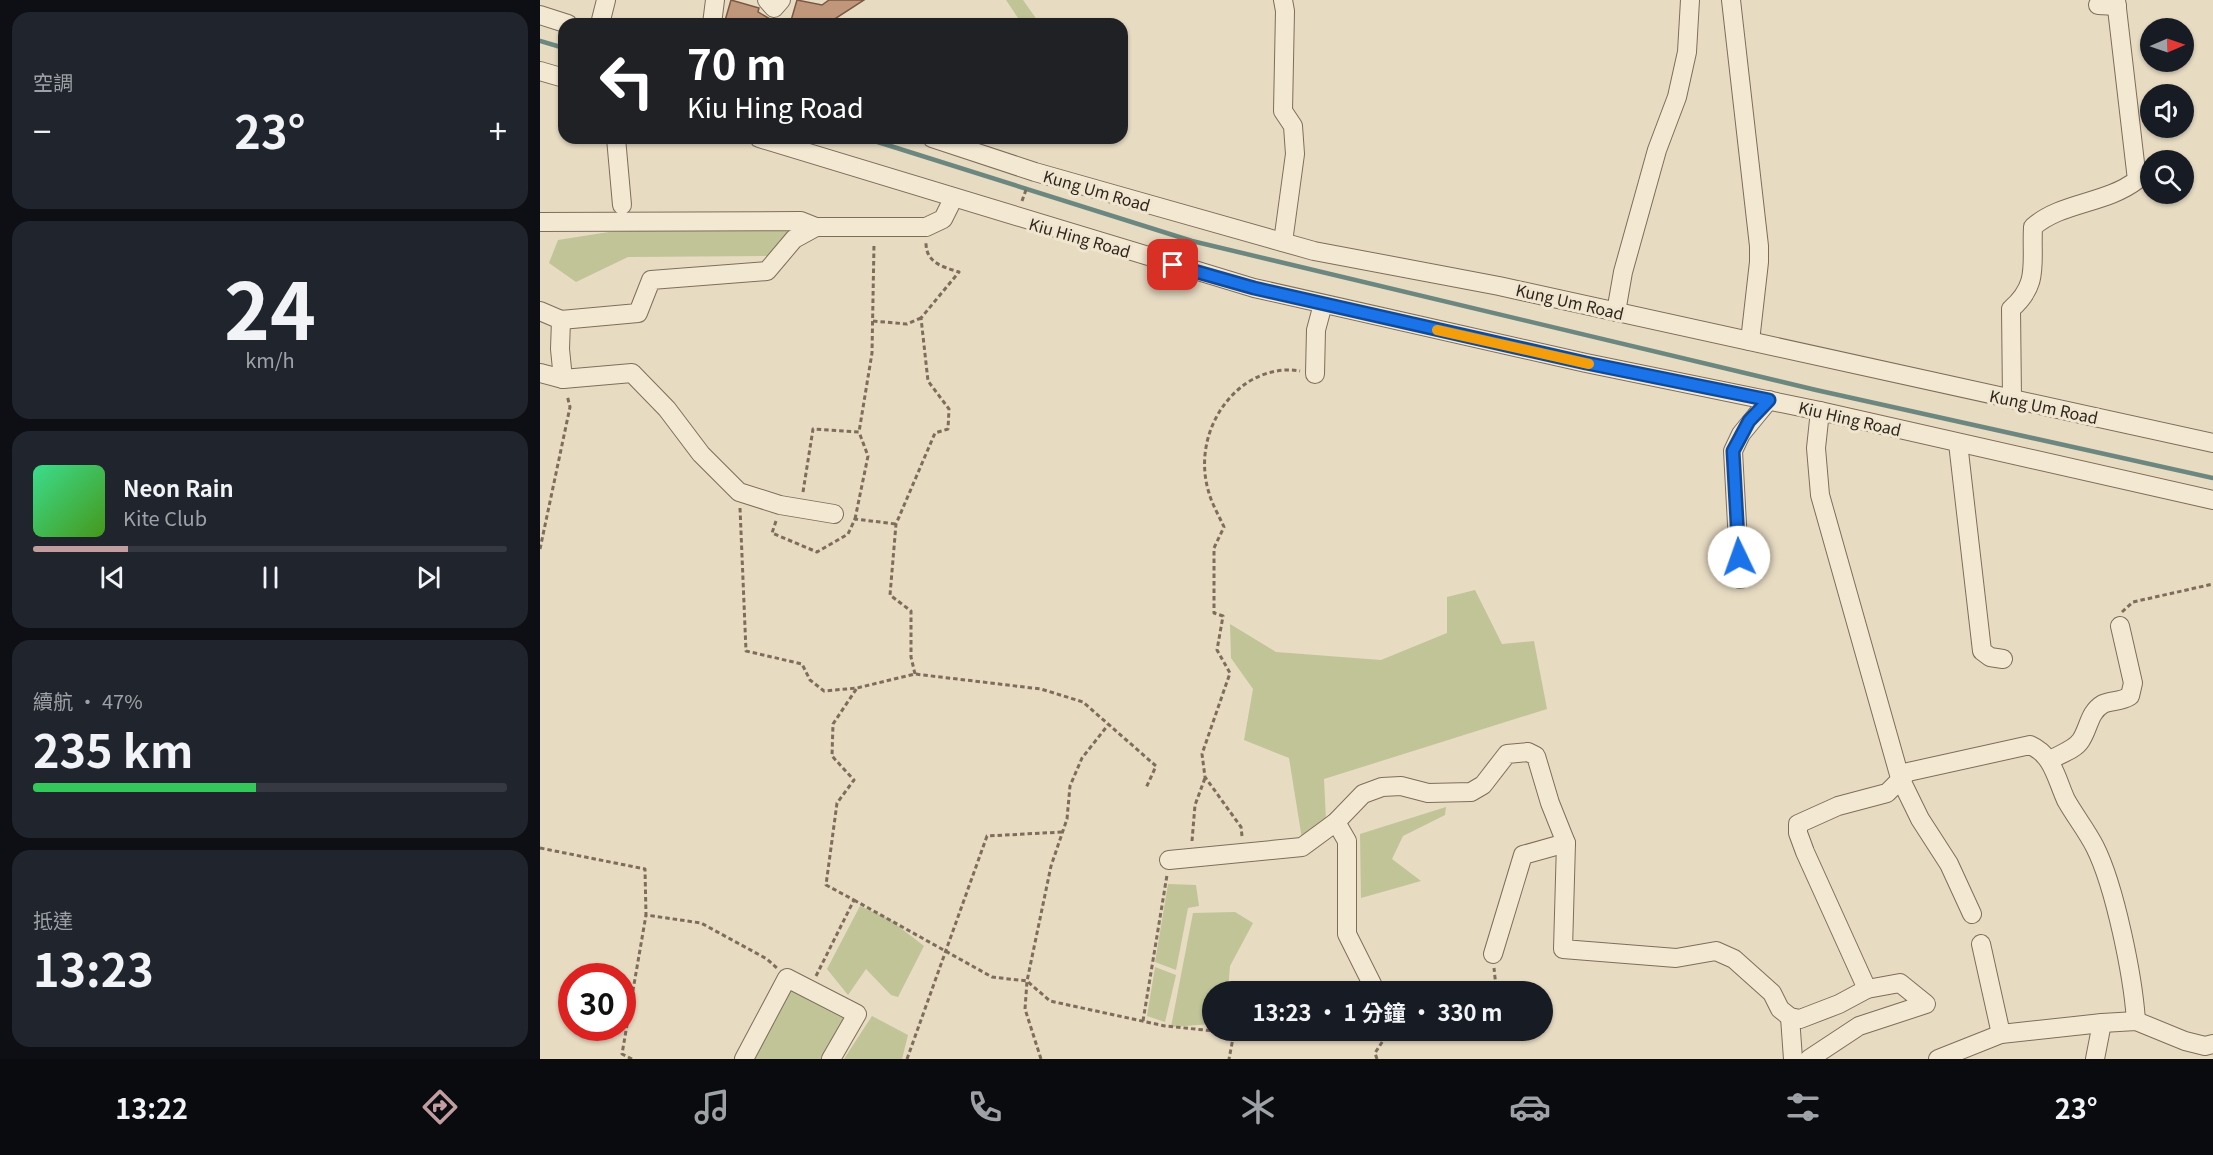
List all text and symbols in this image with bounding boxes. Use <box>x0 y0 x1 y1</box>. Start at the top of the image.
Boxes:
north arrow <box>2140 18 2194 72</box>
map controls <box>2140 18 2194 204</box>
text: 70 m <box>687 31 787 92</box>
icon: left <box>588 42 666 120</box>
text: 空調 <box>33 67 73 96</box>
button: sound <box>2140 84 2194 138</box>
text: Kiu Hing Road <box>687 87 864 126</box>
text: 23° <box>234 97 306 162</box>
text: − <box>33 106 51 154</box>
text: + <box>489 106 507 154</box>
button: search <box>2140 150 2194 204</box>
street label: Kung Um Road <box>1041 163 1153 217</box>
street label: Kiu Hing Road <box>1026 211 1134 263</box>
pin <box>1147 239 1198 290</box>
icon: arrive <box>1156 248 1189 281</box>
text: 24 <box>224 250 316 362</box>
street label: Kung Um Road <box>1514 277 1626 325</box>
text: km/h <box>245 345 295 374</box>
street label: Kung Um Road <box>1988 383 2100 429</box>
street label: Kiu Hing Road <box>1796 395 1904 441</box>
text: Neon Rain <box>123 471 234 503</box>
text: Kite Club <box>123 503 207 532</box>
position arrow <box>1707 525 1771 589</box>
icon: previous <box>96 561 129 594</box>
icon: pause <box>254 561 287 594</box>
icon: next <box>412 561 445 594</box>
text: 續航 · 47% <box>33 686 143 715</box>
text: 235 km <box>33 716 193 781</box>
text: 抵達 <box>33 905 73 934</box>
text: 13:23 <box>33 935 154 1000</box>
speed limit sign: 30 <box>558 963 636 1041</box>
text: 13:23 · 1 分鐘 · 330 m <box>1252 995 1503 1027</box>
icon: directions <box>419 1086 461 1128</box>
icon: music <box>691 1086 733 1128</box>
icon: phone <box>964 1086 1006 1128</box>
icon: climate <box>1237 1086 1279 1128</box>
icon: car <box>1509 1086 1551 1128</box>
icon: filters <box>1782 1086 1824 1128</box>
text: 13:22 <box>115 1088 188 1127</box>
text: 23° <box>2055 1088 2098 1127</box>

